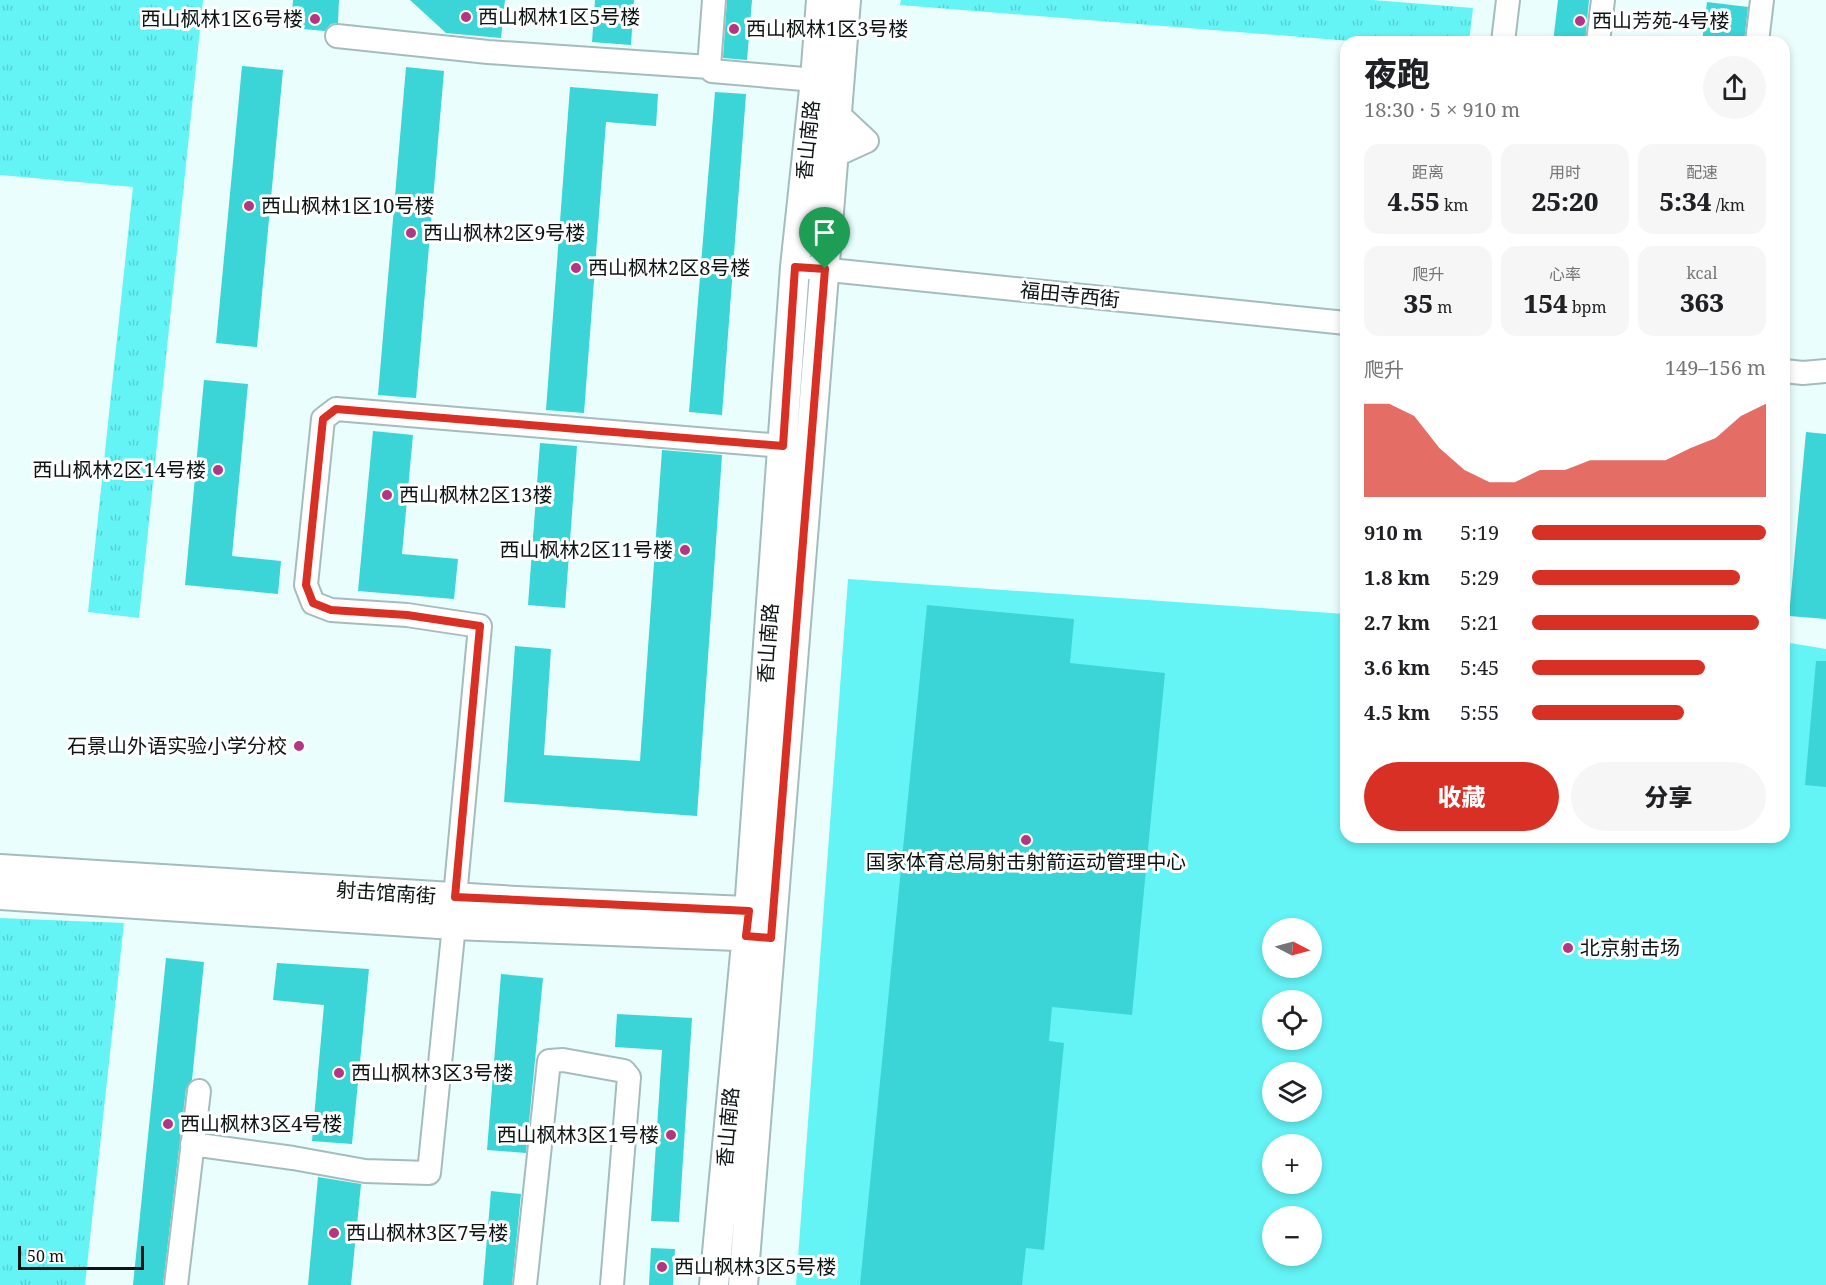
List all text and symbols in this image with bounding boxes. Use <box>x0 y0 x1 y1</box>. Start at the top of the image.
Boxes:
place label: 西山枫林1区5号楼 <box>478 3 640 30</box>
place label: 西山枫林1区6号楼 <box>141 5 303 32</box>
place label: 西山芳苑-4号楼 <box>1592 7 1729 34</box>
marker: 西山枫林1区5号楼 <box>459 10 473 24</box>
marker: 西山枫林1区6号楼 <box>308 12 322 26</box>
marker: 西山芳苑-4号楼 <box>1573 14 1587 28</box>
place label: 西山枫林1区3号楼 <box>746 15 908 42</box>
marker: 西山枫林1区3号楼 <box>727 22 741 36</box>
text: 夜跑 <box>1364 51 1430 96</box>
button: share <box>1703 56 1766 119</box>
text: 18:30 · 5 × 910 m <box>1364 96 1520 123</box>
street label: 香山南路 <box>790 99 825 181</box>
text: 距离 <box>1412 161 1444 183</box>
text: 用时 <box>1549 161 1581 183</box>
text: 配速 <box>1686 161 1718 183</box>
text: 4.55 <box>1388 183 1440 219</box>
text: 25:20 <box>1531 183 1599 219</box>
text: 5:34 <box>1659 183 1712 219</box>
place label: 西山枫林1区10号楼 <box>261 192 435 219</box>
text: km <box>1440 194 1468 216</box>
text: /km <box>1712 194 1745 216</box>
marker: 西山枫林1区10号楼 <box>242 199 256 213</box>
pin <box>799 207 850 269</box>
icon: arrive <box>808 216 841 249</box>
place label: 西山枫林2区9号楼 <box>423 219 585 246</box>
marker: 西山枫林2区9号楼 <box>404 226 418 240</box>
place label: 西山枫林2区8号楼 <box>588 254 750 281</box>
marker: 西山枫林2区8号楼 <box>569 261 583 275</box>
text: kcal <box>1687 262 1717 284</box>
text: 爬升 <box>1412 263 1444 285</box>
text: 心率 <box>1549 263 1581 285</box>
street label: 福田寺西街 <box>1019 276 1121 313</box>
text: 363 <box>1680 284 1724 320</box>
text: 35 <box>1404 285 1433 321</box>
text: 154 <box>1523 285 1568 321</box>
text: m <box>1433 296 1452 318</box>
text: bpm <box>1568 296 1607 318</box>
text: 149–156 m <box>1665 354 1766 381</box>
text: 爬升 <box>1364 356 1404 383</box>
place label: 西山枫林2区14号楼 <box>32 456 206 483</box>
marker: 西山枫林2区14号楼 <box>211 463 225 477</box>
place label: 西山枫林2区13楼 <box>399 481 553 508</box>
marker: 西山枫林2区13楼 <box>380 488 394 502</box>
text: 910 m <box>1364 519 1423 546</box>
text: 5:19 <box>1460 519 1499 546</box>
place label: 西山枫林2区11号楼 <box>499 536 673 563</box>
marker: 西山枫林2区11号楼 <box>678 543 692 557</box>
text: 1.8 km <box>1364 564 1430 591</box>
text: 5:29 <box>1460 564 1499 591</box>
street label: 香山南路 <box>751 602 784 684</box>
text: 2.7 km <box>1364 609 1430 636</box>
text: 5:21 <box>1460 609 1499 636</box>
text: 3.6 km <box>1364 654 1430 681</box>
text: 5:45 <box>1460 654 1499 681</box>
text: 4.5 km <box>1364 699 1430 726</box>
text: 5:55 <box>1460 699 1499 726</box>
place label: 石景山外语实验小学分校 <box>67 732 287 759</box>
marker: 石景山外语实验小学分校 <box>292 739 306 753</box>
button: 收藏 <box>1364 762 1559 831</box>
button: 分享 <box>1571 762 1766 831</box>
marker: 国家体育总局射击射箭运动管理中心 <box>1019 833 1033 847</box>
place label: 国家体育总局射击射箭运动管理中心 <box>866 848 1186 875</box>
street label: 射击馆南街 <box>335 876 437 909</box>
north arrow <box>1262 918 1322 978</box>
map controls <box>1262 918 1322 1266</box>
place label: 北京射击场 <box>1580 934 1680 961</box>
marker: 北京射击场 <box>1561 941 1575 955</box>
button: locate <box>1262 990 1322 1050</box>
place label: 西山枫林3区3号楼 <box>351 1059 513 1086</box>
button: layers <box>1262 1062 1322 1122</box>
marker: 西山枫林3区3号楼 <box>332 1066 346 1080</box>
street label: 香山南路 <box>711 1086 744 1168</box>
place label: 西山枫林3区4号楼 <box>180 1110 342 1137</box>
marker: 西山枫林3区4号楼 <box>161 1117 175 1131</box>
place label: 西山枫林3区1号楼 <box>497 1121 659 1148</box>
marker: 西山枫林3区1号楼 <box>664 1128 678 1142</box>
button: + <box>1262 1134 1322 1194</box>
button: − <box>1262 1206 1322 1266</box>
place label: 西山枫林3区7号楼 <box>346 1219 508 1246</box>
marker: 西山枫林3区7号楼 <box>327 1226 341 1240</box>
scale bar <box>18 1243 144 1270</box>
text: 50 m <box>27 1245 64 1267</box>
place label: 西山枫林3区5号楼 <box>674 1253 836 1280</box>
marker: 西山枫林3区5号楼 <box>655 1260 669 1274</box>

